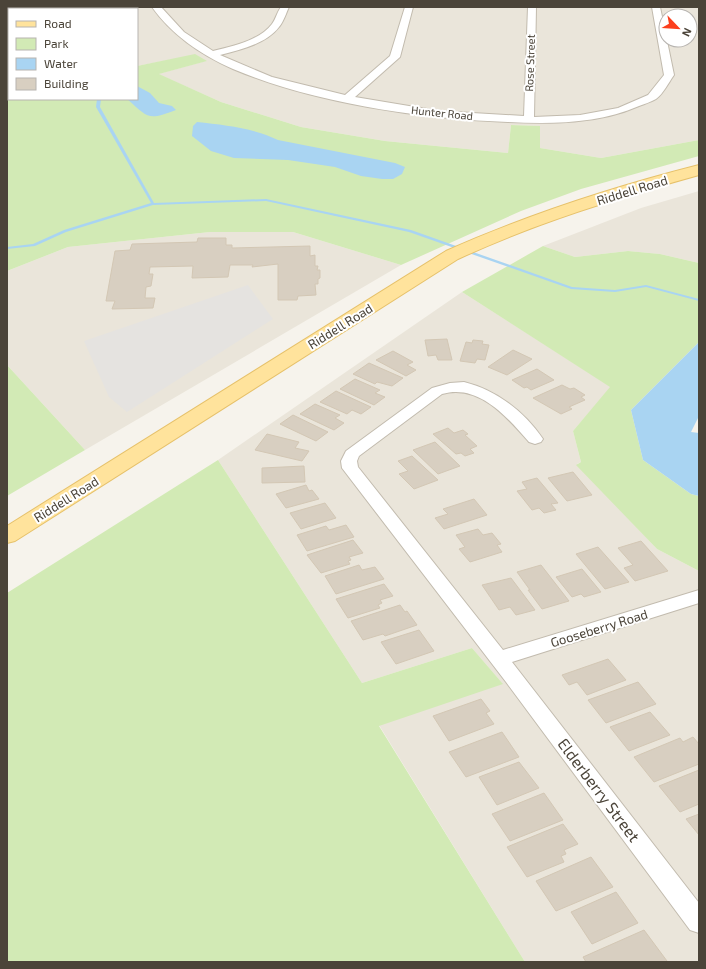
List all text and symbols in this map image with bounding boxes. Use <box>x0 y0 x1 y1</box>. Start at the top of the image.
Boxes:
legend <box>8 8 138 100</box>
north arrow <box>658 8 698 48</box>
text: Road <box>44 16 72 30</box>
text: N <box>680 26 695 39</box>
street label: Rose Street <box>522 34 537 92</box>
text: Park <box>44 36 69 50</box>
text: Water <box>44 56 78 70</box>
text: Building <box>44 76 89 90</box>
street label: Hunter Road <box>411 103 474 122</box>
street label: Riddell Road <box>595 172 669 208</box>
street label: Riddell Road <box>305 300 375 352</box>
street label: Riddell Road <box>31 473 101 525</box>
street label: Gooseberry Road <box>548 606 650 650</box>
street label: Elderberry Street <box>554 734 644 845</box>

